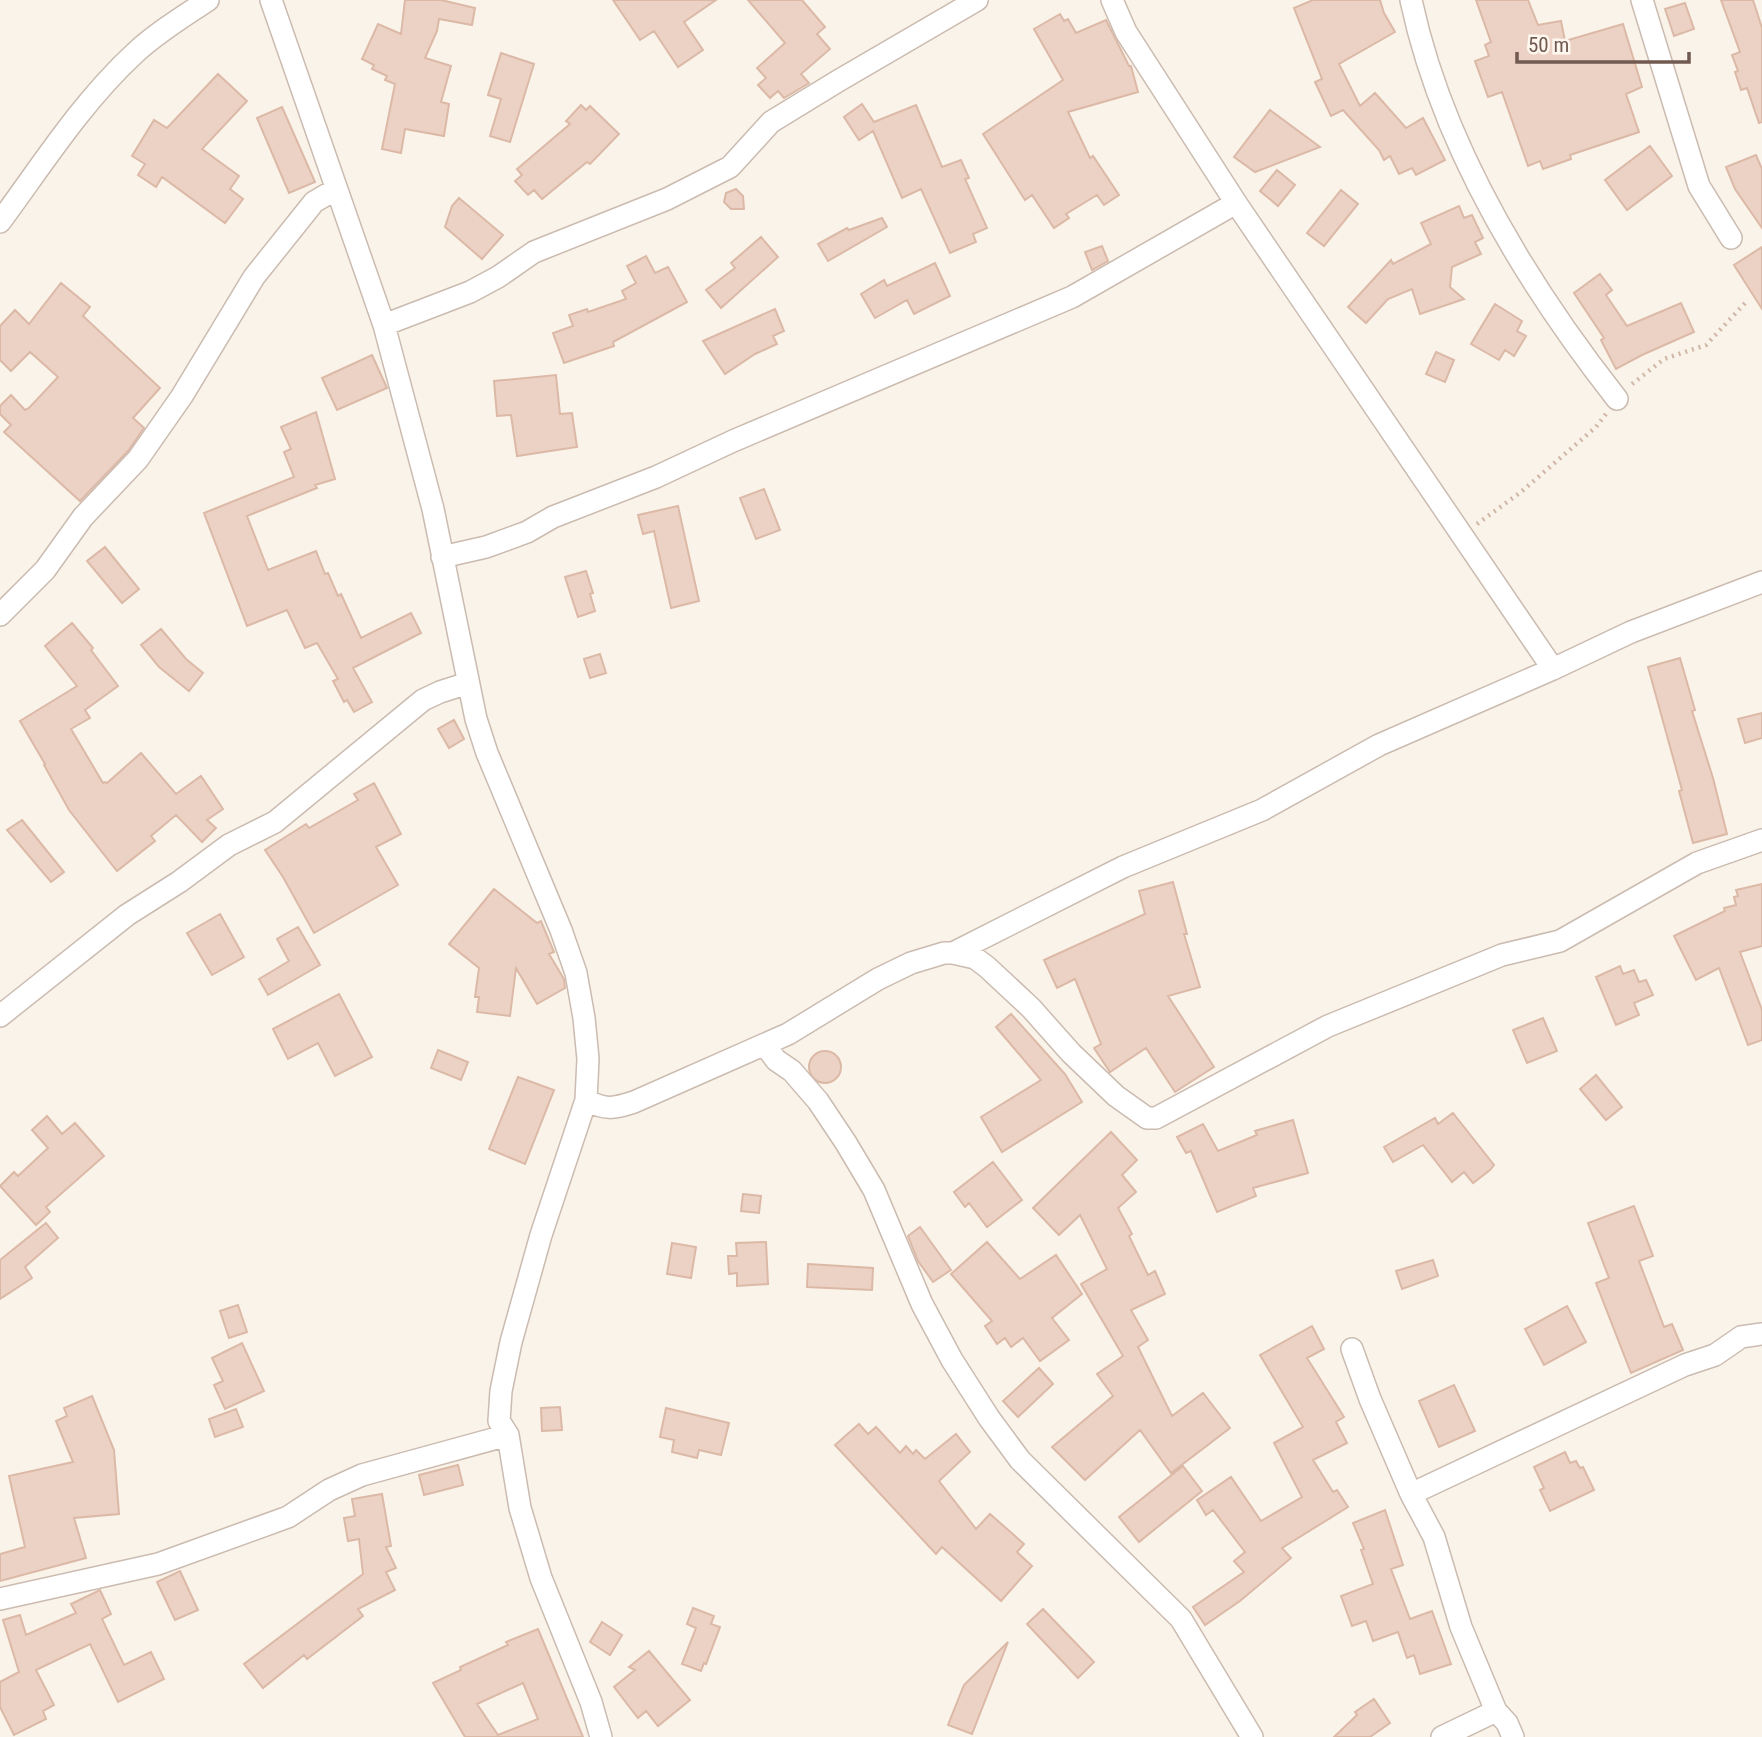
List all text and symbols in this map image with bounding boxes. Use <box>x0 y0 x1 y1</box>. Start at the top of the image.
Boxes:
scale bar <box>1517 21 1688 65</box>
text: 50 m <box>1528 33 1569 57</box>

